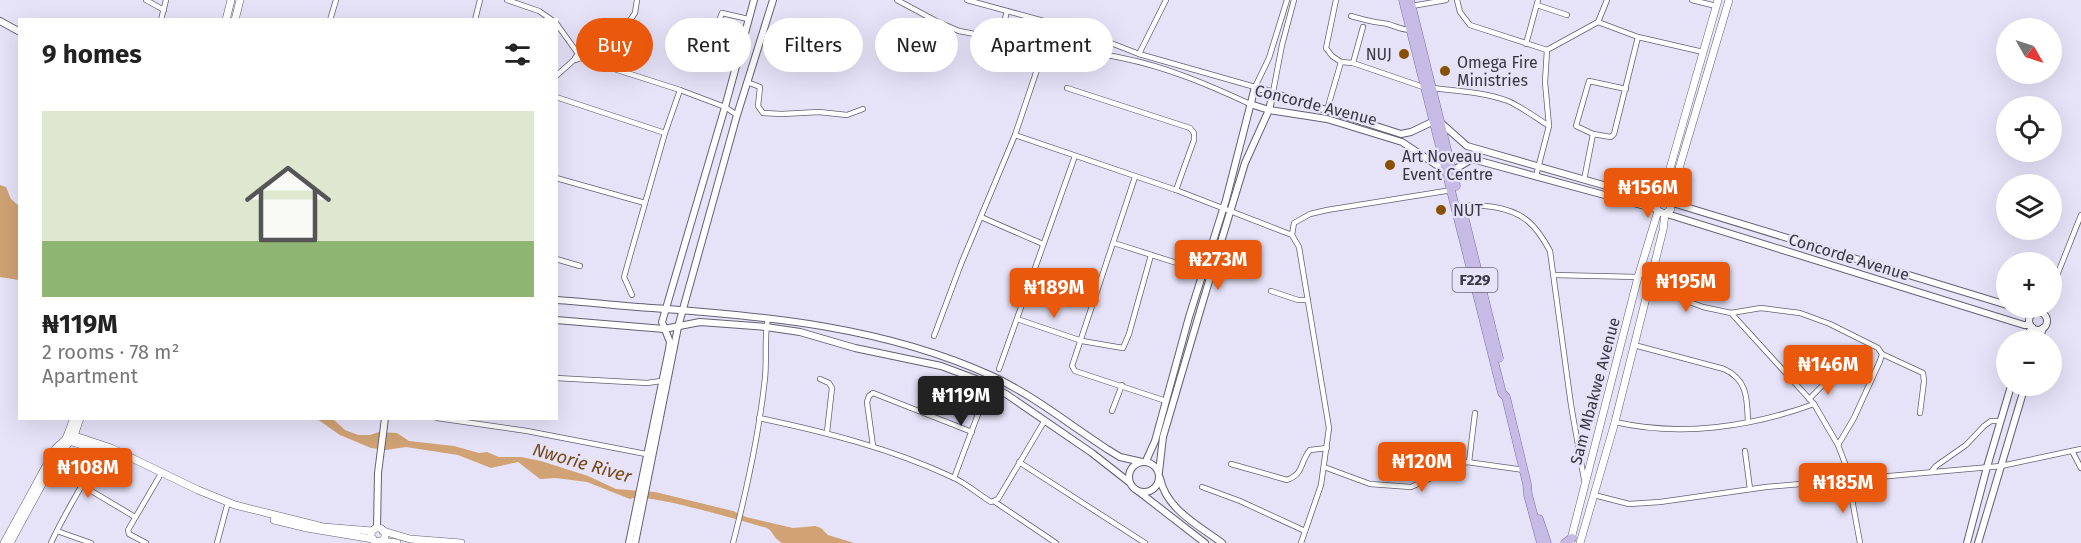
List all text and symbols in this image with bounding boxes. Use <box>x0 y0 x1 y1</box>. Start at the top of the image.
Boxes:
chip: Buy <box>576 18 653 72</box>
chip: Rent <box>665 18 751 72</box>
chip: Filters <box>763 18 863 72</box>
chip: New <box>875 18 958 72</box>
chip: Apartment <box>970 18 1113 72</box>
north arrow <box>1996 18 2062 84</box>
map controls <box>1996 18 2062 396</box>
icon: filters <box>501 38 534 71</box>
text: 9 homes <box>42 39 142 70</box>
place label: NUJ <box>1366 45 1392 64</box>
marker: NUJ <box>1397 47 1411 61</box>
place label: Omega Fire Ministries <box>1457 53 1538 90</box>
marker: Omega Fire Ministries <box>1438 64 1452 78</box>
street label: Concorde Avenue <box>1253 81 1379 129</box>
button: locate <box>1996 96 2062 162</box>
place label: Art Noveau Event Centre <box>1402 147 1493 184</box>
icon: home <box>234 150 342 258</box>
marker: Art Noveau Event Centre <box>1383 158 1397 172</box>
pin: ₦156M <box>1606 168 1690 219</box>
button: layers <box>1996 174 2062 240</box>
text: ₦156M <box>1618 175 1678 199</box>
place label: NUT <box>1453 201 1484 220</box>
marker: NUT <box>1434 203 1448 217</box>
street label: Concorde Avenue <box>1786 230 1912 284</box>
pin: ₦273M <box>1176 240 1260 291</box>
text: ₦273M <box>1189 247 1247 271</box>
button: + <box>1996 252 2062 318</box>
pin: ₦195M <box>1644 262 1728 313</box>
pin: ₦189M <box>1012 268 1096 319</box>
road number: F229 <box>1452 268 1498 292</box>
text: ₦195M <box>1656 269 1716 293</box>
text: ₦189M <box>1024 275 1084 299</box>
text: ₦119M <box>42 309 118 340</box>
street label: Sam Mbakwe Avenue <box>1566 315 1624 467</box>
button: − <box>1996 330 2062 396</box>
text: 2 rooms · 78 m² <box>42 340 179 364</box>
pin: ₦146M <box>1786 345 1870 396</box>
text: ₦146M <box>1798 352 1858 376</box>
text: Apartment <box>42 364 138 388</box>
pin: ₦119M <box>919 376 1003 427</box>
text: ₦119M <box>932 383 990 407</box>
water label: Nworie River <box>530 438 635 488</box>
pin: ₦120M <box>1380 442 1464 493</box>
pin: ₦108M <box>46 448 130 499</box>
text: ₦120M <box>1392 449 1452 473</box>
text: ₦108M <box>57 455 119 479</box>
pin: ₦185M <box>1801 463 1885 514</box>
text: ₦185M <box>1813 470 1873 494</box>

